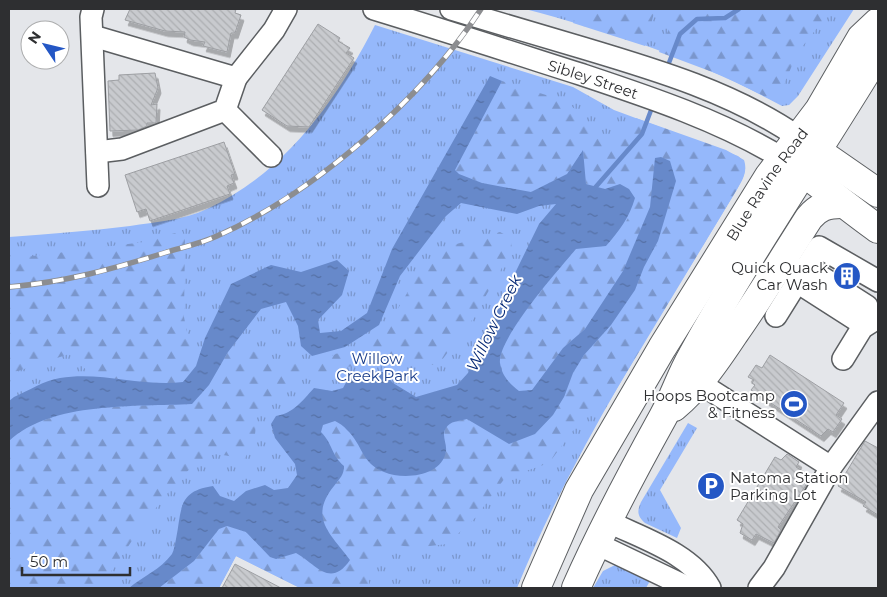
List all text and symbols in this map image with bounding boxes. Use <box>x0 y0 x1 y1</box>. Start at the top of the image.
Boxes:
north arrow <box>20 20 70 70</box>
text: N <box>24 28 45 47</box>
street label: Sibley Street <box>546 55 641 103</box>
street label: Blue Ravine Road <box>722 124 812 244</box>
place label: Quick Quack Car Wash <box>731 258 828 294</box>
building icon: Quick Quack Car Wash <box>832 261 862 291</box>
water label: Willow Creek <box>463 270 526 374</box>
park label: Willow Creek Park <box>336 349 418 385</box>
place label: Hoops Bootcamp & Fitness <box>643 386 775 422</box>
sports icon: Hoops Bootcamp & Fitness <box>779 389 809 419</box>
place label: Natoma Station Parking Lot <box>730 468 849 504</box>
parking icon: Natoma Station Parking Lot <box>696 471 726 501</box>
scale bar <box>22 544 130 576</box>
text: 50 m <box>30 552 68 571</box>

